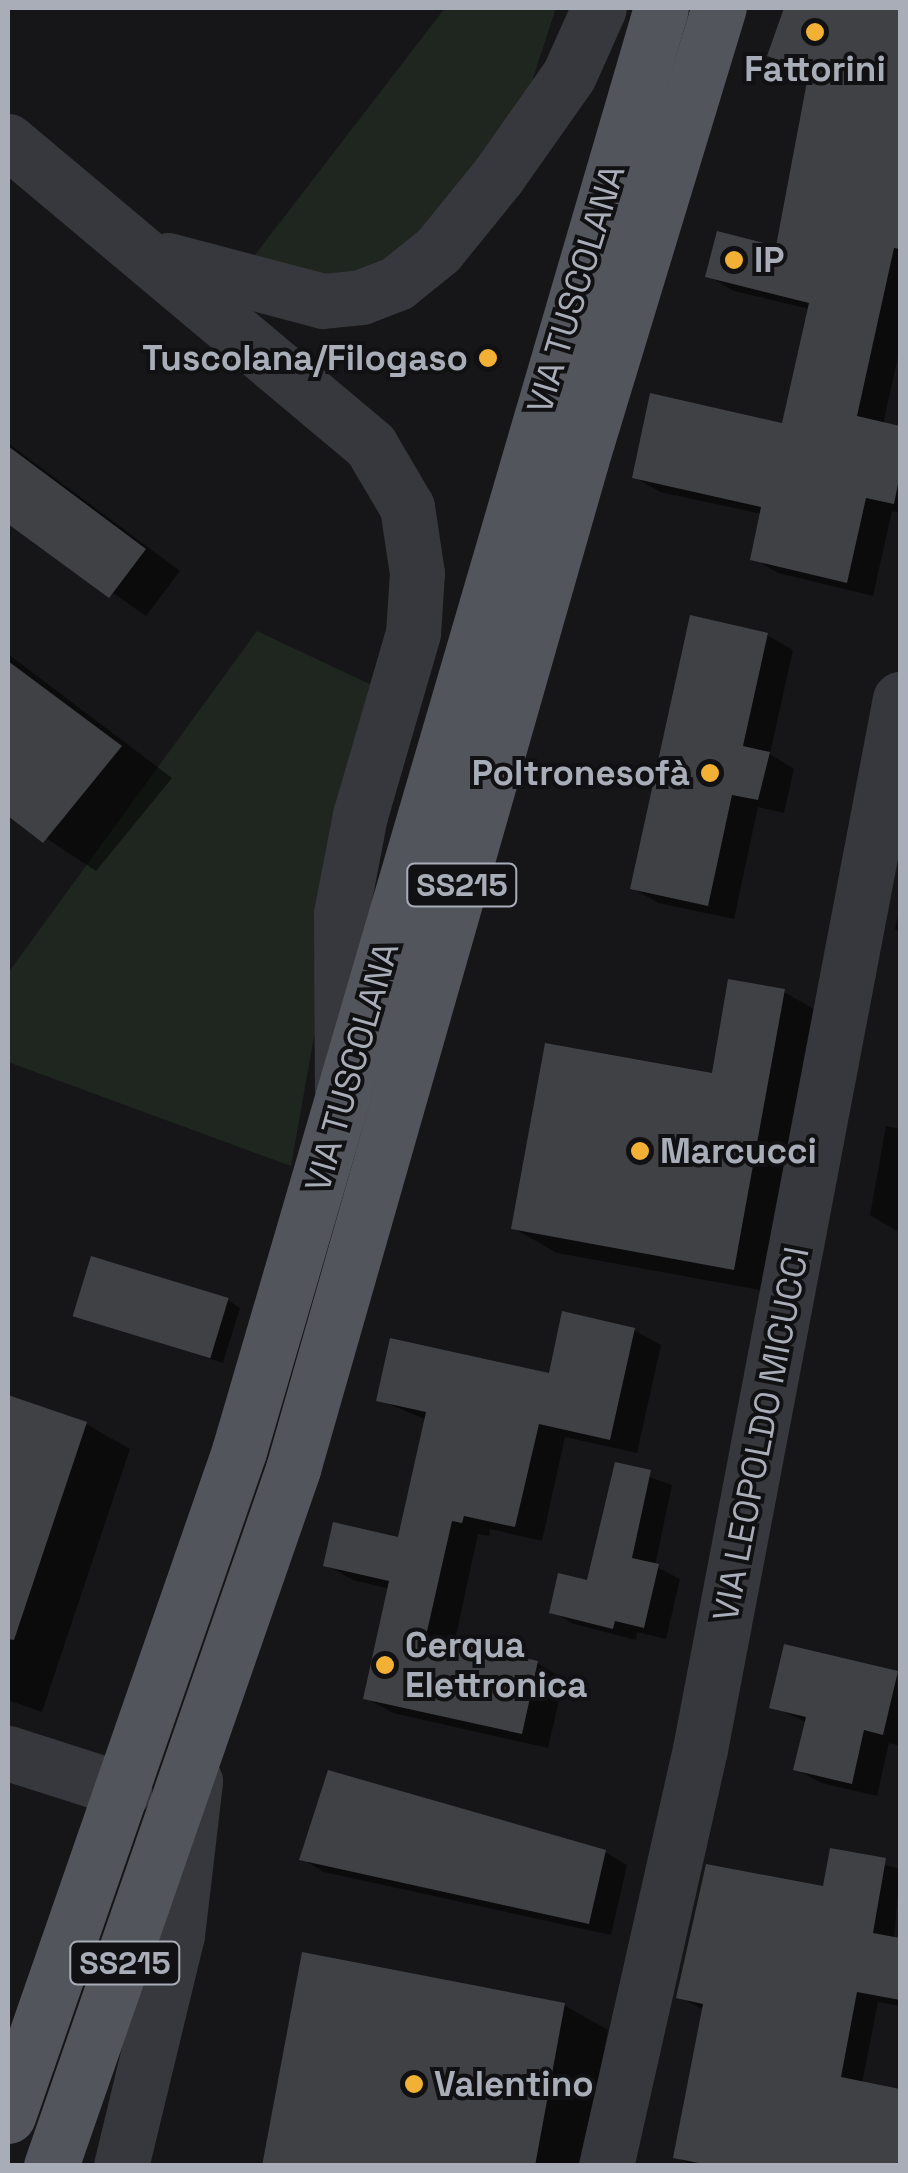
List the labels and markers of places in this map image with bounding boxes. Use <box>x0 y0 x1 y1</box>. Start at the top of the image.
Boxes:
marker: Fattorini <box>804 21 826 43</box>
place label: Fattorini <box>744 48 886 90</box>
place label: IP <box>754 239 784 281</box>
marker: IP <box>723 249 745 271</box>
place label: Tuscolana/Filogaso <box>142 337 468 379</box>
marker: Tuscolana/Filogaso <box>477 347 499 369</box>
place label: Poltronesofà <box>472 752 690 794</box>
marker: Poltronesofà <box>699 762 721 784</box>
place label: Marcucci <box>660 1130 817 1172</box>
marker: Marcucci <box>629 1140 651 1162</box>
place label: Cerqua Elettronica <box>405 1624 588 1706</box>
marker: Cerqua Elettronica <box>374 1654 396 1676</box>
place label: Valentino <box>434 2063 594 2105</box>
marker: Valentino <box>403 2073 425 2095</box>

